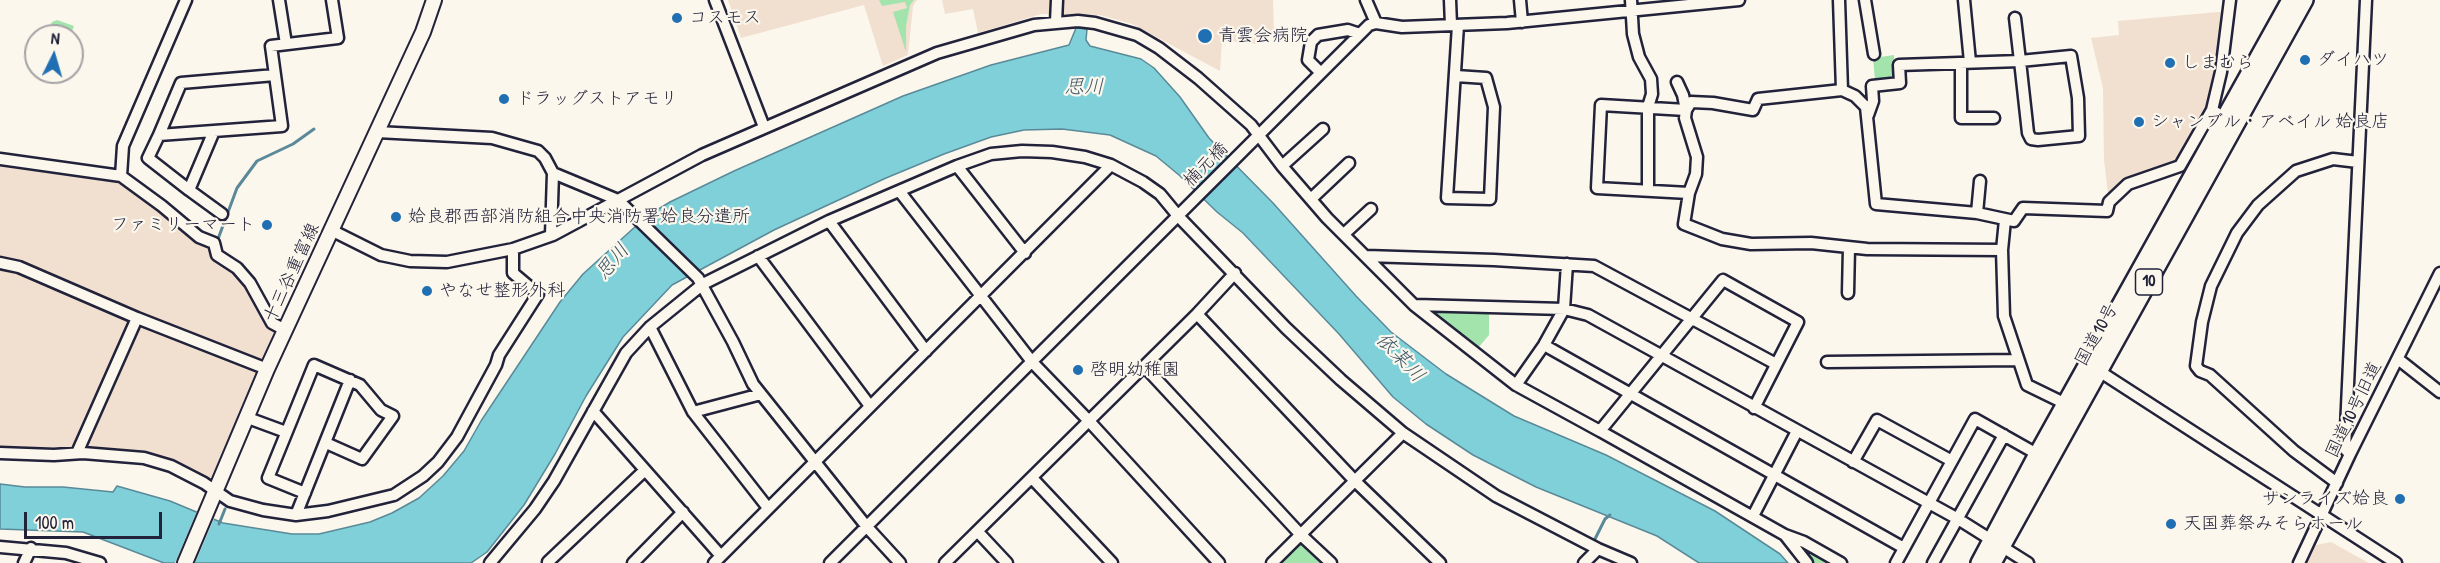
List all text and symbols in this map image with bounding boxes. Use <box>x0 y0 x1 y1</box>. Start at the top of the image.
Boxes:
place label: コスモス <box>689 7 761 29</box>
marker: コスモス <box>670 11 684 25</box>
north arrow <box>24 24 84 84</box>
place label: 青雲会病院 <box>1218 25 1308 47</box>
text: N <box>50 27 61 49</box>
marker: 青雲会病院 <box>1196 27 1214 45</box>
place label: ダイハツ <box>2317 49 2389 71</box>
place label: しまむら <box>2182 52 2254 74</box>
marker: ダイハツ <box>2298 53 2312 67</box>
marker: しまむら <box>2163 56 2177 70</box>
water label: 思川 <box>1064 76 1104 100</box>
place label: ドラッグストアモリ <box>516 88 678 110</box>
marker: ドラッグストアモリ <box>497 92 511 106</box>
place label: シャンブル・アベイル 姶良店 <box>2151 111 2389 133</box>
marker: シャンブル・アベイル 姶良店 <box>2132 115 2146 129</box>
street label: 楠元橋 <box>1179 138 1233 192</box>
place label: 姶良郡西部消防組合中央消防署姶良分遣所 <box>408 206 750 228</box>
marker: 姶良郡西部消防組合中央消防署姶良分遣所 <box>389 210 403 224</box>
place label: ファミリーマート <box>111 214 255 236</box>
marker: ファミリーマート <box>260 218 274 232</box>
street label: 十三谷重富線 <box>259 219 325 327</box>
water label: 思川 <box>591 239 635 285</box>
road number: 10 <box>2136 269 2162 295</box>
place label: やなせ整形外科 <box>439 280 565 302</box>
marker: やなせ整形外科 <box>420 284 434 298</box>
street label: 国道10号 <box>2071 300 2123 370</box>
water label: 依某川 <box>1371 328 1429 388</box>
street label: 国道10号旧道 <box>2321 358 2387 462</box>
place label: 啓明幼稚園 <box>1090 359 1180 381</box>
marker: 啓明幼稚園 <box>1071 363 1085 377</box>
place label: サンライズ姶良 <box>2262 488 2388 510</box>
marker: サンライズ姶良 <box>2393 492 2407 506</box>
scale bar <box>27 500 165 538</box>
text: 100 m <box>35 510 74 535</box>
place label: 天国葬祭みそらホール <box>2183 513 2363 535</box>
marker: 天国葬祭みそらホール <box>2164 517 2178 531</box>

